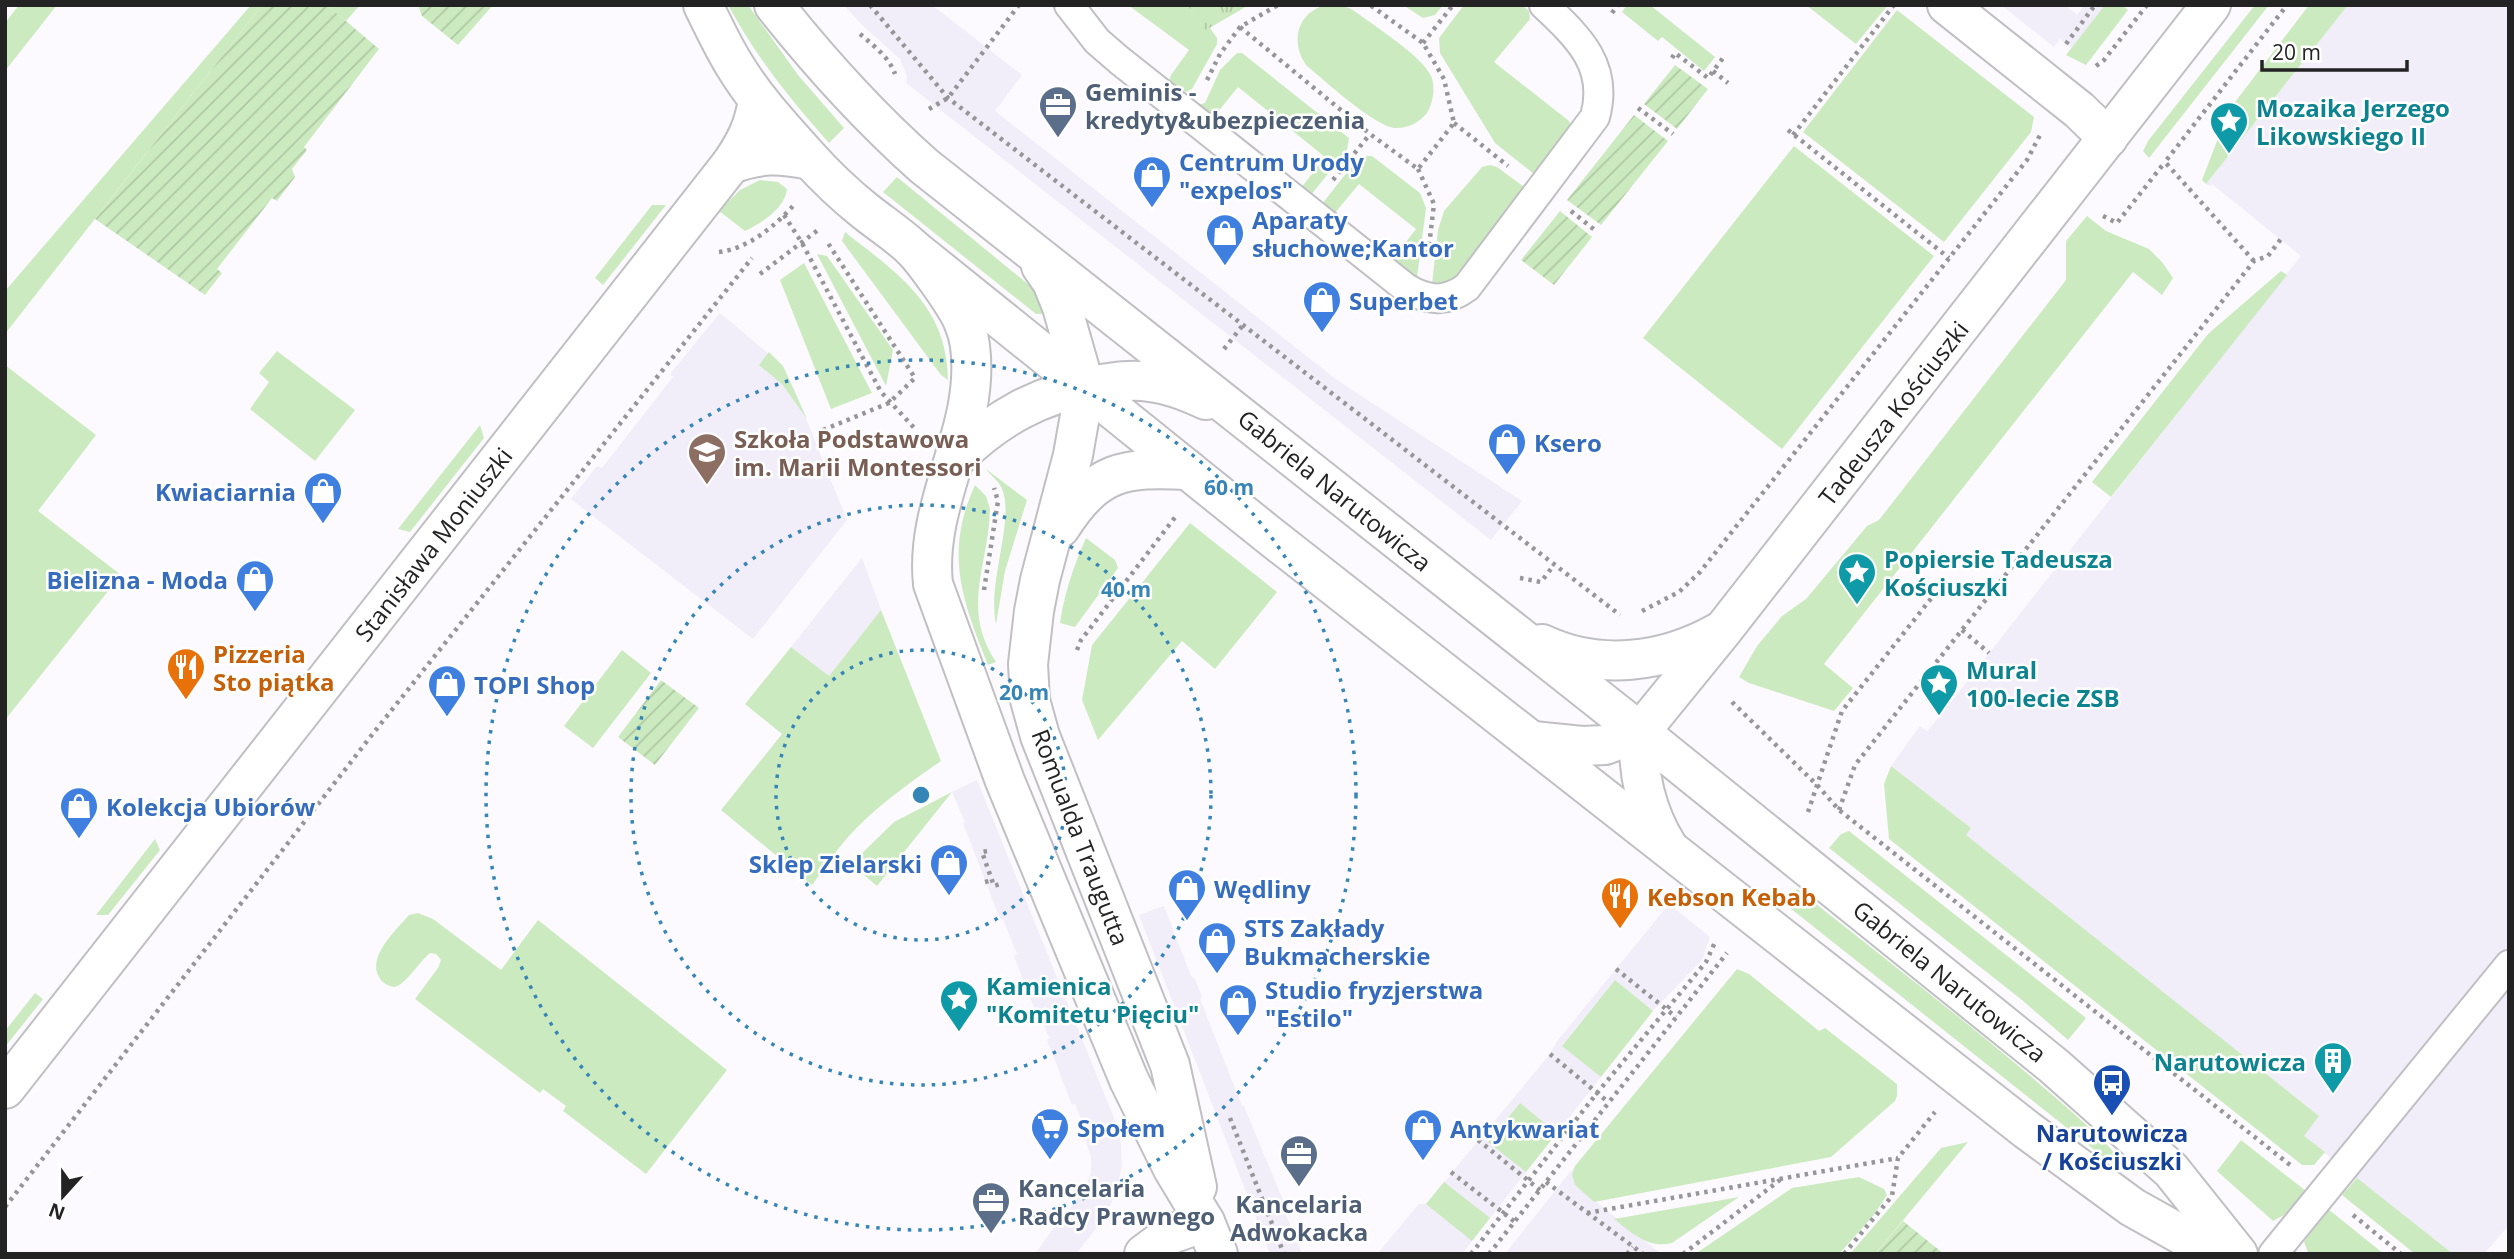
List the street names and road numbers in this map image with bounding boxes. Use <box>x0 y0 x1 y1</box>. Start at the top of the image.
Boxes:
street label: Tadeusza Kościuszki <box>1810 314 1976 512</box>
street label: Gabriela Narutowicza <box>1231 402 1439 578</box>
street label: Stanisława Moniuszki <box>347 440 519 648</box>
street label: Romualda Traugutta <box>1025 724 1137 950</box>
street label: Gabriela Narutowicza <box>1846 893 2054 1069</box>

